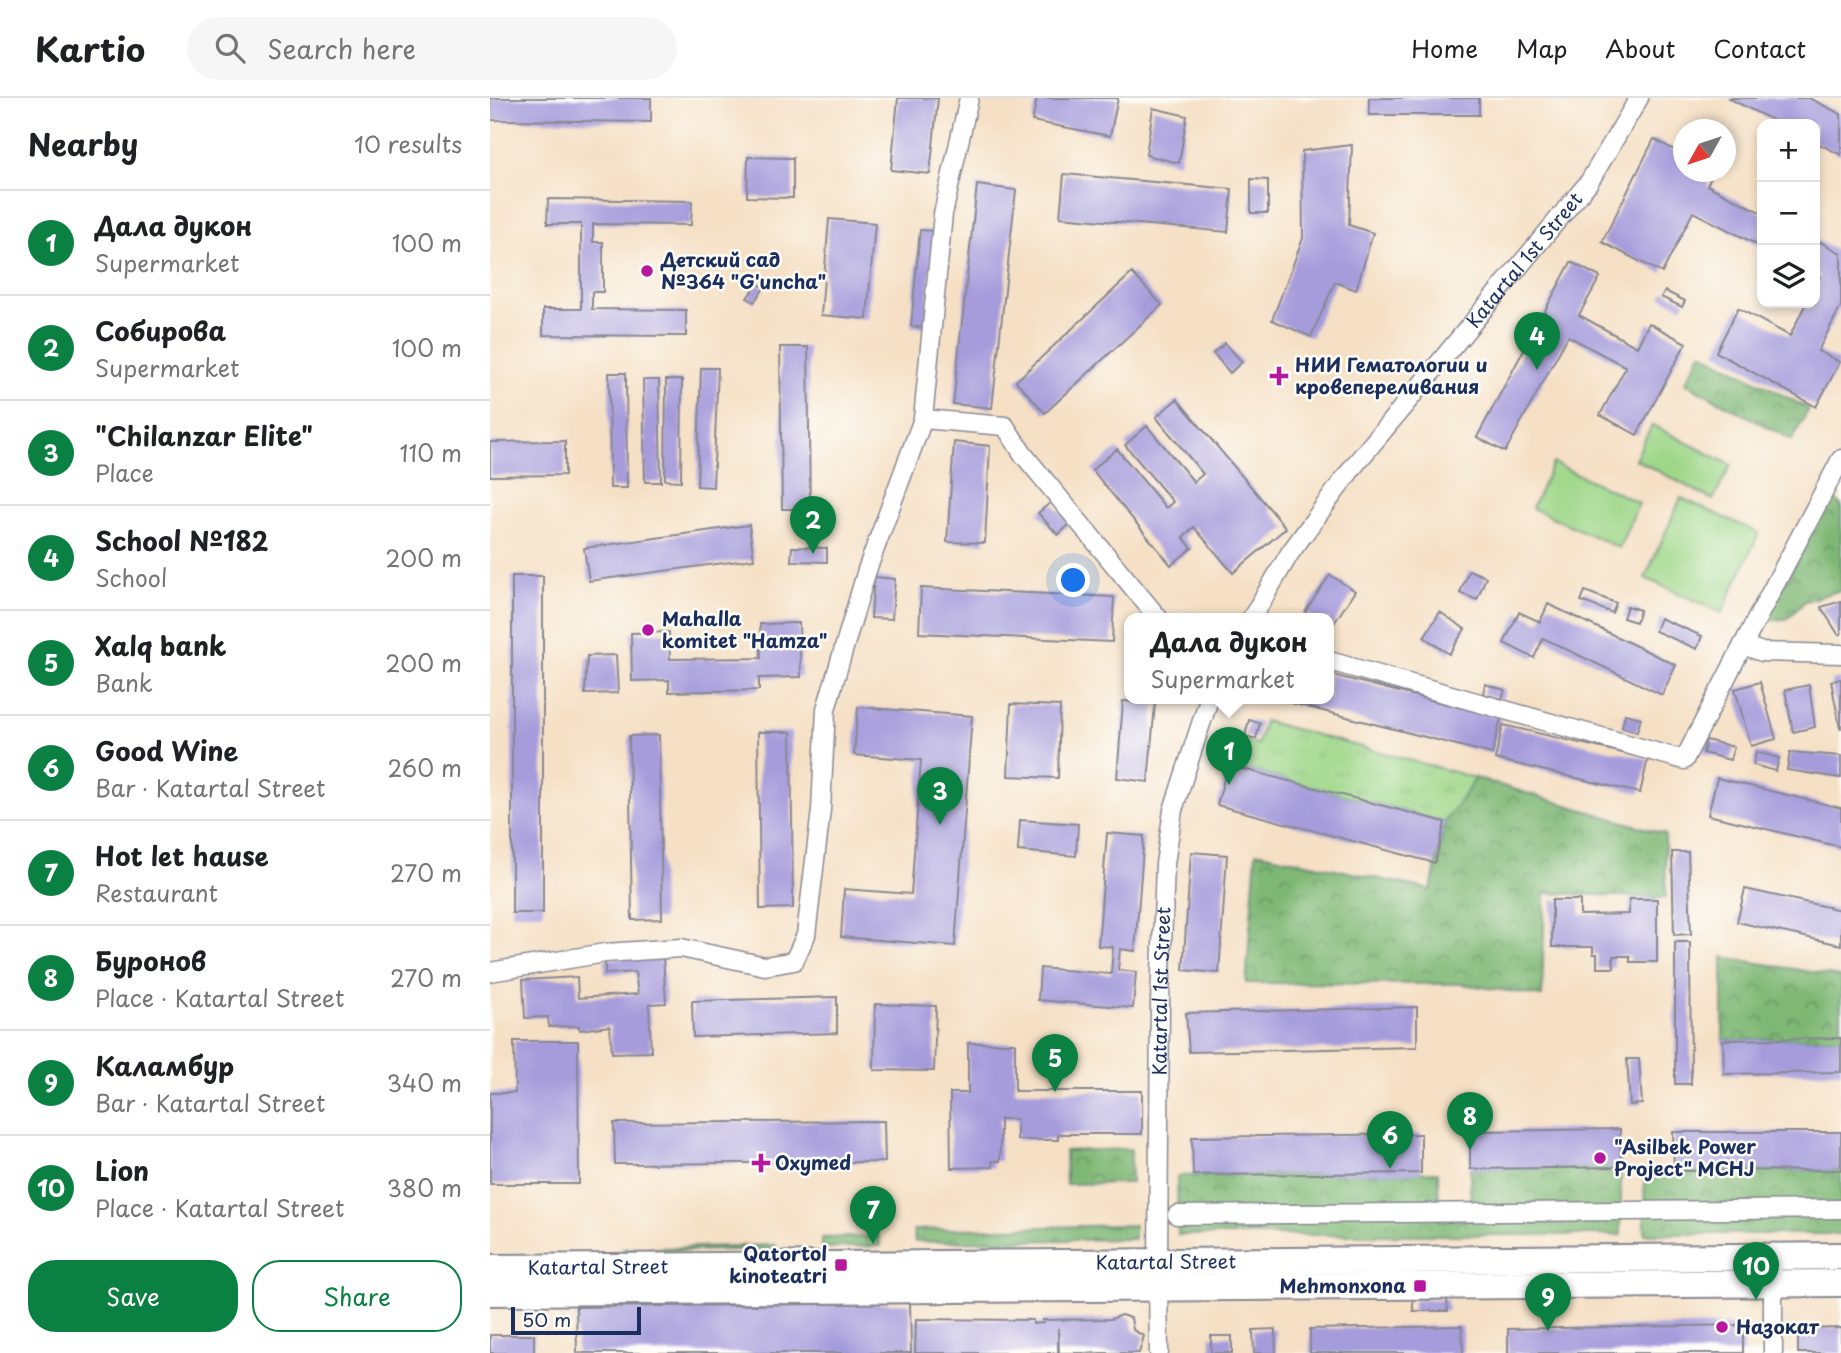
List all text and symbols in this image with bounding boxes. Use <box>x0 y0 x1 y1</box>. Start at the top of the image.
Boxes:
search box <box>187 17 677 80</box>
text: Kartio <box>35 23 145 73</box>
icon: search <box>211 29 249 67</box>
text: Search here <box>267 29 416 68</box>
text: Home <box>1411 30 1478 66</box>
text: Map <box>1516 30 1567 66</box>
text: About <box>1605 30 1675 66</box>
text: Contact <box>1713 30 1806 66</box>
north arrow <box>1673 119 1736 182</box>
map controls <box>1757 119 1820 308</box>
button: + <box>1757 119 1820 182</box>
text: Nearby <box>28 121 138 166</box>
text: 10 results <box>354 126 462 161</box>
button: − <box>1757 182 1820 245</box>
street label: Katartal 1st Street <box>1459 185 1588 333</box>
text: Дала дукон <box>95 206 252 245</box>
text: 1 <box>46 225 57 260</box>
text: 100 m <box>392 225 462 260</box>
text: Supermarket <box>95 245 239 280</box>
place label: Детский сад №364 "G'uncha" <box>660 245 826 295</box>
button: layers <box>1757 245 1820 308</box>
marker: Детский сад №364 "G'uncha" <box>639 263 655 279</box>
text: Собирова <box>95 311 226 350</box>
pin: 4 <box>1514 312 1560 370</box>
text: 2 <box>43 330 59 365</box>
text: 100 m <box>392 330 462 365</box>
text: Supermarket <box>95 350 239 385</box>
place label: НИИ Гематологии и кровепереливания <box>1295 350 1488 400</box>
marker: НИИ Гематологии и кровепереливания <box>1269 366 1289 386</box>
text: "Chilanzar Elite" <box>95 416 313 455</box>
text: 3 <box>43 435 59 470</box>
text: 110 m <box>400 435 462 470</box>
text: Place <box>95 455 154 490</box>
pin: 2 <box>790 496 836 554</box>
text: School №182 <box>95 521 268 560</box>
text: 4 <box>43 540 59 575</box>
text: 200 m <box>385 540 462 575</box>
text: School <box>95 560 167 595</box>
your location <box>1056 563 1090 597</box>
place label: Mahalla komitet "Hamza" <box>662 604 828 654</box>
popup <box>1124 613 1334 704</box>
marker: Mahalla komitet "Hamza" <box>640 622 656 638</box>
text: Дала дукон <box>1150 622 1308 661</box>
text: Xalq bank <box>95 626 226 665</box>
text: 5 <box>44 645 58 680</box>
text: 200 m <box>385 645 462 680</box>
text: Supermarket <box>1150 661 1295 696</box>
text: Bank <box>95 665 153 700</box>
pin: 1 <box>1206 727 1252 785</box>
text: Good Wine <box>95 731 238 770</box>
text: 6 <box>43 750 59 785</box>
text: 260 m <box>387 750 462 785</box>
pin: 3 <box>917 767 963 825</box>
text: Bar · Katartal Street <box>95 770 325 805</box>
text: Hot let hause <box>95 836 269 875</box>
text: 7 <box>44 855 58 890</box>
text: 270 m <box>390 855 462 890</box>
text: Restaurant <box>95 875 218 910</box>
street label: Katartal 1st Street <box>1144 906 1176 1075</box>
text: Буронов <box>95 941 206 980</box>
text: 8 <box>44 960 58 995</box>
text: 270 m <box>390 960 462 995</box>
text: Place · Katartal Street <box>95 980 344 1015</box>
pin: 5 <box>1032 1034 1078 1092</box>
text: Каламбур <box>95 1046 234 1085</box>
text: 9 <box>44 1065 58 1100</box>
text: 340 m <box>387 1065 462 1100</box>
text: Bar · Katartal Street <box>95 1085 325 1120</box>
pin: 8 <box>1447 1092 1493 1150</box>
pin: 6 <box>1367 1111 1413 1169</box>
place label: "Asilbek Power Project" MCHJ <box>1614 1132 1756 1182</box>
place label: Oxymed <box>775 1148 851 1176</box>
marker: "Asilbek Power Project" MCHJ <box>1592 1150 1608 1166</box>
text: Lion <box>95 1151 149 1190</box>
marker: Oxymed <box>753 1155 769 1171</box>
text: 10 <box>37 1170 65 1205</box>
text: 380 m <box>387 1170 462 1205</box>
pin: 7 <box>850 1186 896 1244</box>
text: Place · Katartal Street <box>95 1190 344 1225</box>
place label: Qatortol kinoteatri <box>729 1239 827 1289</box>
pin: 10 <box>1733 1242 1779 1300</box>
street label: Katartal Street <box>1096 1246 1237 1276</box>
street label: Katartal Street <box>528 1251 669 1281</box>
marker: Qatortol kinoteatri <box>833 1257 849 1273</box>
button: Save <box>28 1260 238 1332</box>
button: Share <box>252 1260 462 1332</box>
place label: Mehmonxona <box>1279 1271 1406 1299</box>
pin: 9 <box>1525 1273 1571 1331</box>
marker: Mehmonxona <box>1412 1278 1428 1294</box>
scale bar <box>511 1304 640 1336</box>
text: 50 m <box>522 1305 571 1333</box>
place label: Назокат <box>1736 1312 1820 1340</box>
marker: Назокат <box>1714 1319 1730 1335</box>

